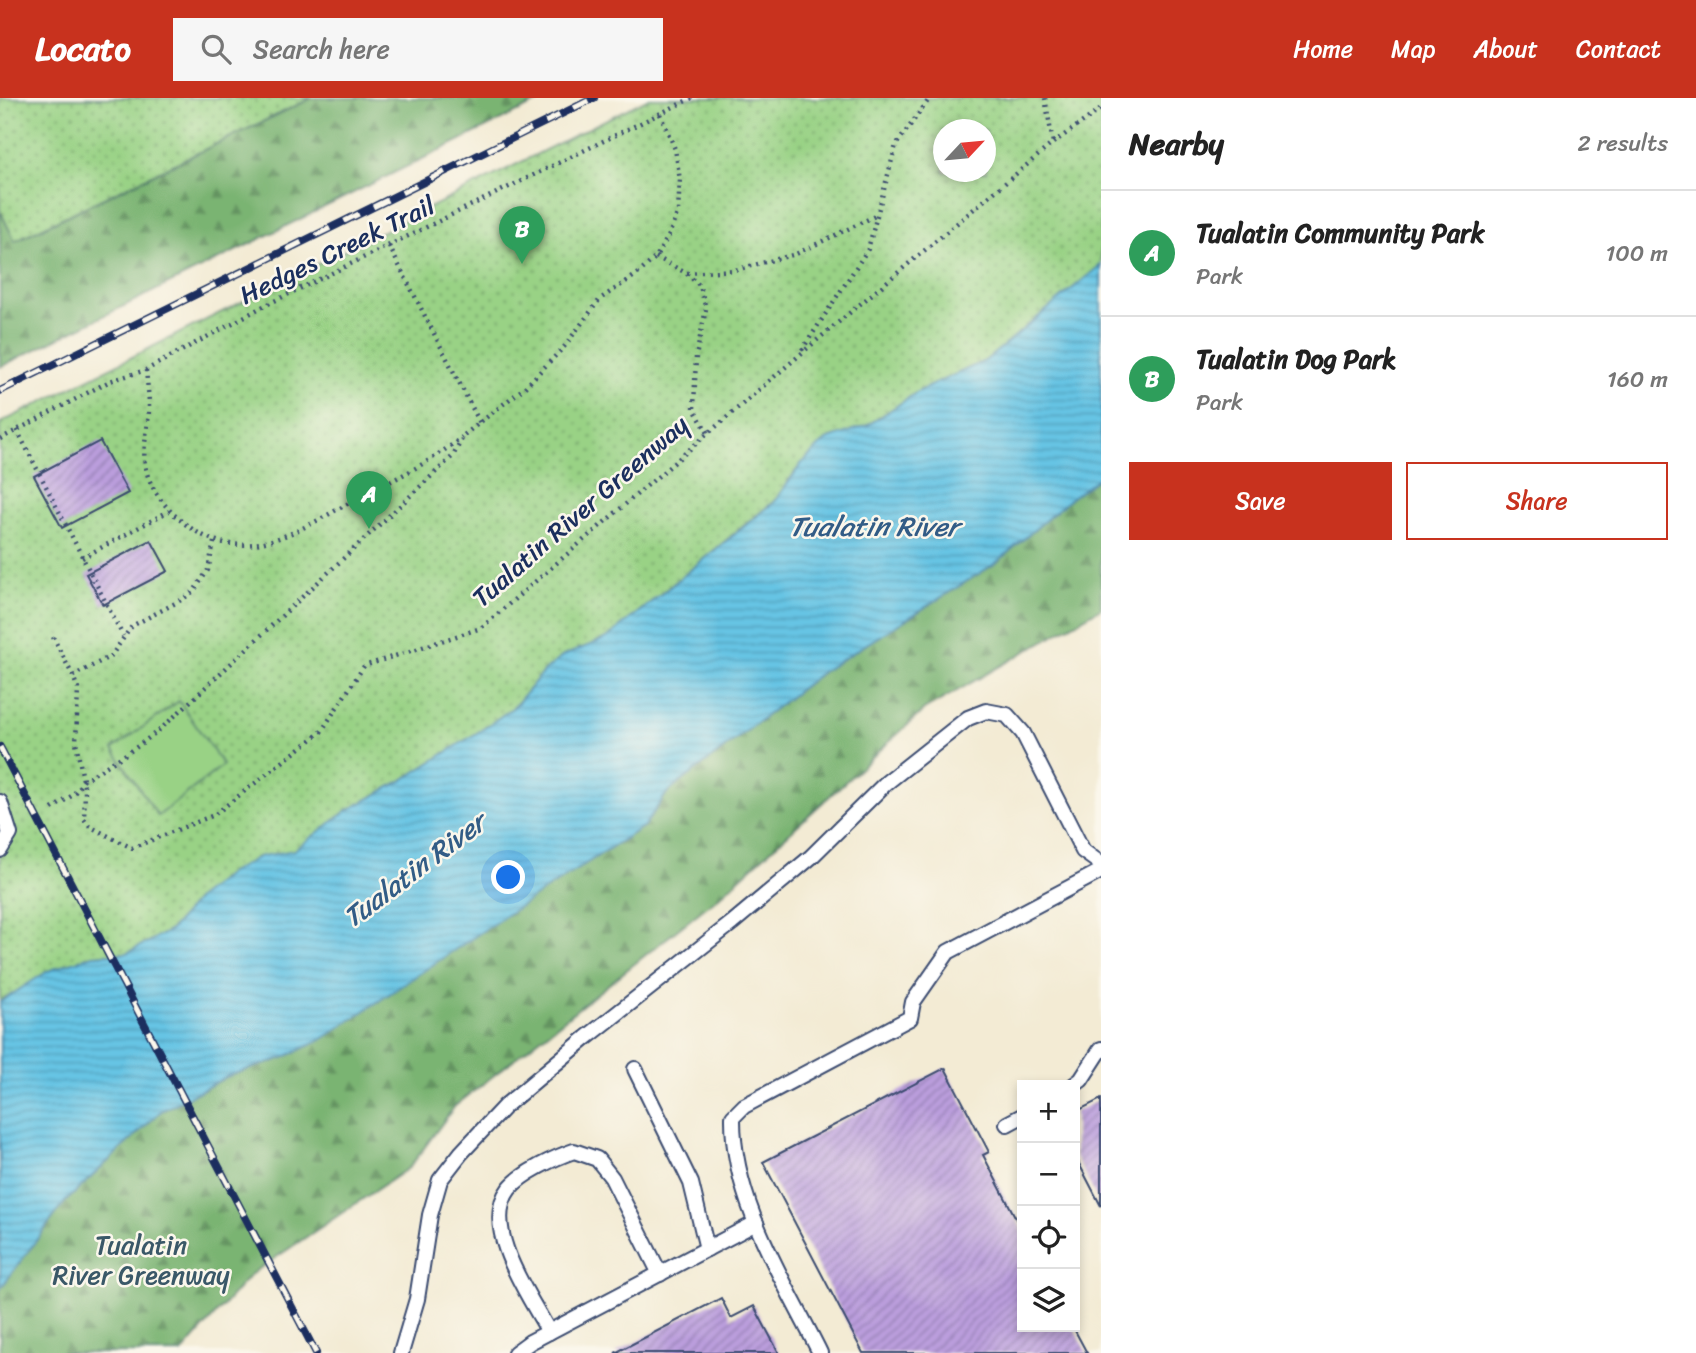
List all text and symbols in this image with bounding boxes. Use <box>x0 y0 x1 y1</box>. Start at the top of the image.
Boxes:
search box <box>173 18 663 81</box>
text: Locato <box>35 20 131 78</box>
text: Search here <box>253 26 390 72</box>
text: Home <box>1293 28 1353 70</box>
text: Map <box>1391 28 1435 70</box>
text: About <box>1473 28 1538 70</box>
text: Contact <box>1576 28 1661 70</box>
icon: search <box>197 30 235 68</box>
text: Nearby <box>1129 117 1224 171</box>
north arrow <box>933 119 996 182</box>
text: 2 results <box>1577 123 1668 164</box>
street label: Hedges Creek Trail <box>231 182 443 317</box>
pin: B <box>499 206 545 264</box>
text: Tualatin Community Park <box>1196 210 1485 256</box>
text: A <box>1144 233 1160 274</box>
text: 100 m <box>1605 233 1668 274</box>
text: Park <box>1196 256 1243 297</box>
text: Tualatin Dog Park <box>1196 336 1396 382</box>
text: B <box>1145 359 1159 400</box>
text: 160 m <box>1607 359 1668 400</box>
text: Park <box>1196 382 1243 423</box>
street label: Tualatin River Greenway <box>461 403 700 619</box>
button: Save <box>1129 462 1392 540</box>
button: Share <box>1406 462 1668 540</box>
pin: A <box>346 471 392 529</box>
water label: Tualatin River <box>789 502 964 551</box>
water label: Tualatin River <box>332 796 501 941</box>
your location <box>491 860 525 894</box>
map controls <box>1017 1080 1080 1332</box>
button: + <box>1017 1080 1080 1143</box>
button: − <box>1017 1143 1080 1206</box>
button: locate <box>1017 1206 1080 1269</box>
park label: Tualatin River Greenway <box>53 1222 230 1298</box>
button: layers <box>1017 1269 1080 1332</box>

